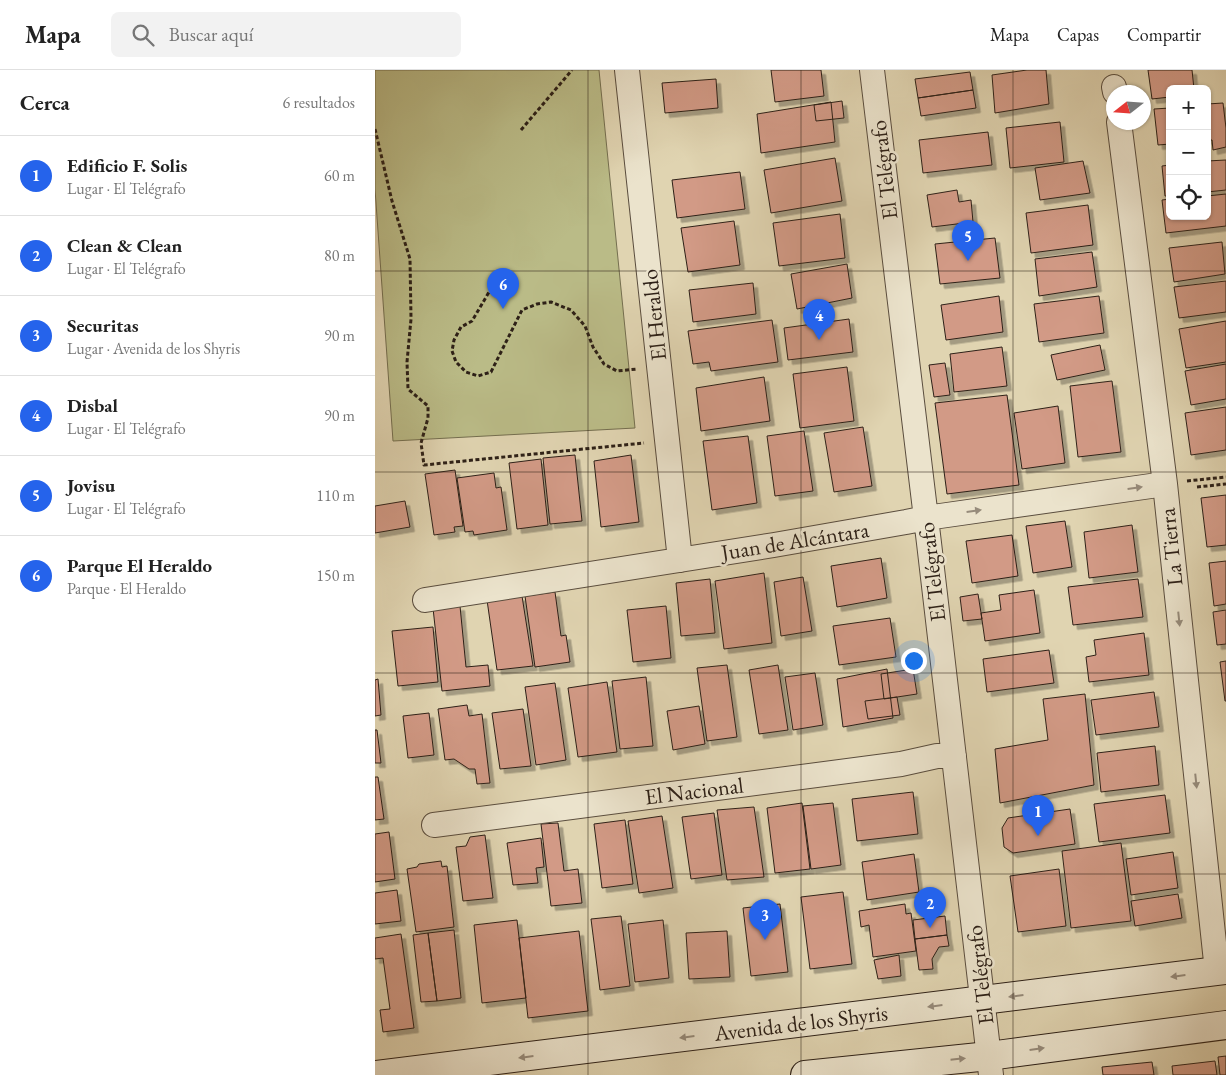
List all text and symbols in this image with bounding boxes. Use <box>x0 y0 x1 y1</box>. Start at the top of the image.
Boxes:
search box <box>111 12 461 57</box>
text: Mapa <box>25 19 81 50</box>
icon: search <box>129 21 157 49</box>
text: Buscar aquí <box>169 22 253 47</box>
text: Mapa <box>990 23 1029 46</box>
text: Capas <box>1057 23 1099 46</box>
text: Compartir <box>1127 23 1201 46</box>
north arrow <box>1106 85 1151 130</box>
map controls <box>1166 85 1211 220</box>
button: + <box>1166 85 1211 130</box>
text: Cerca <box>20 89 70 116</box>
text: 6 resultados <box>283 92 355 113</box>
street label: El Telégrafo <box>864 119 904 221</box>
button: − <box>1166 130 1211 175</box>
text: Edificio F. Solis <box>67 153 187 178</box>
text: 1 <box>32 165 40 186</box>
text: 60 m <box>324 165 355 186</box>
button: locate <box>1166 175 1211 220</box>
text: Lugar · El Telégrafo <box>67 178 186 199</box>
pin: 5 <box>952 220 984 261</box>
text: Clean & Clean <box>67 233 182 258</box>
text: 2 <box>32 245 40 266</box>
text: 80 m <box>324 245 355 266</box>
text: Lugar · El Telégrafo <box>67 258 186 279</box>
pin: 6 <box>487 268 519 309</box>
street label: El Heraldo <box>635 268 673 362</box>
pin: 4 <box>803 299 835 340</box>
text: Securitas <box>67 313 139 338</box>
text: 3 <box>32 325 40 346</box>
text: 90 m <box>324 325 355 346</box>
text: Lugar · Avenida de los Shyris <box>67 338 240 359</box>
text: Disbal <box>67 393 118 418</box>
text: 4 <box>32 405 40 426</box>
text: 90 m <box>324 405 355 426</box>
text: Lugar · El Telégrafo <box>67 418 186 439</box>
text: Jovisu <box>67 473 115 498</box>
one-way arrow <box>1128 484 1144 492</box>
text: 5 <box>32 485 40 506</box>
text: 110 m <box>316 485 355 506</box>
text: Lugar · El Telégrafo <box>67 498 186 519</box>
street label: La Tierra <box>1152 506 1190 587</box>
one-way arrow <box>967 507 983 515</box>
street label: Juan de Alcántara <box>717 515 871 567</box>
street label: El Telégrafo <box>912 521 952 623</box>
text: Parque El Heraldo <box>67 553 212 578</box>
text: 6 <box>32 565 40 586</box>
text: 150 m <box>316 565 355 586</box>
text: Parque · El Heraldo <box>67 578 186 599</box>
one-way arrow <box>1175 611 1183 627</box>
your location <box>901 648 927 674</box>
street label: El Nacional <box>643 771 745 811</box>
one-way arrow <box>1192 773 1200 789</box>
pin: 1 <box>1022 795 1054 836</box>
pin: 2 <box>914 887 946 928</box>
pin: 3 <box>749 899 781 940</box>
street label: El Telégrafo <box>960 924 1000 1026</box>
one-way arrow <box>1169 972 1185 980</box>
one-way arrow <box>1008 992 1024 1000</box>
street label: Avenida de los Shyris <box>712 998 889 1048</box>
one-way arrow <box>927 1002 943 1010</box>
one-way arrow <box>679 1033 695 1041</box>
one-way arrow <box>1029 1044 1045 1052</box>
one-way arrow <box>517 1053 533 1061</box>
one-way arrow <box>951 1055 967 1063</box>

